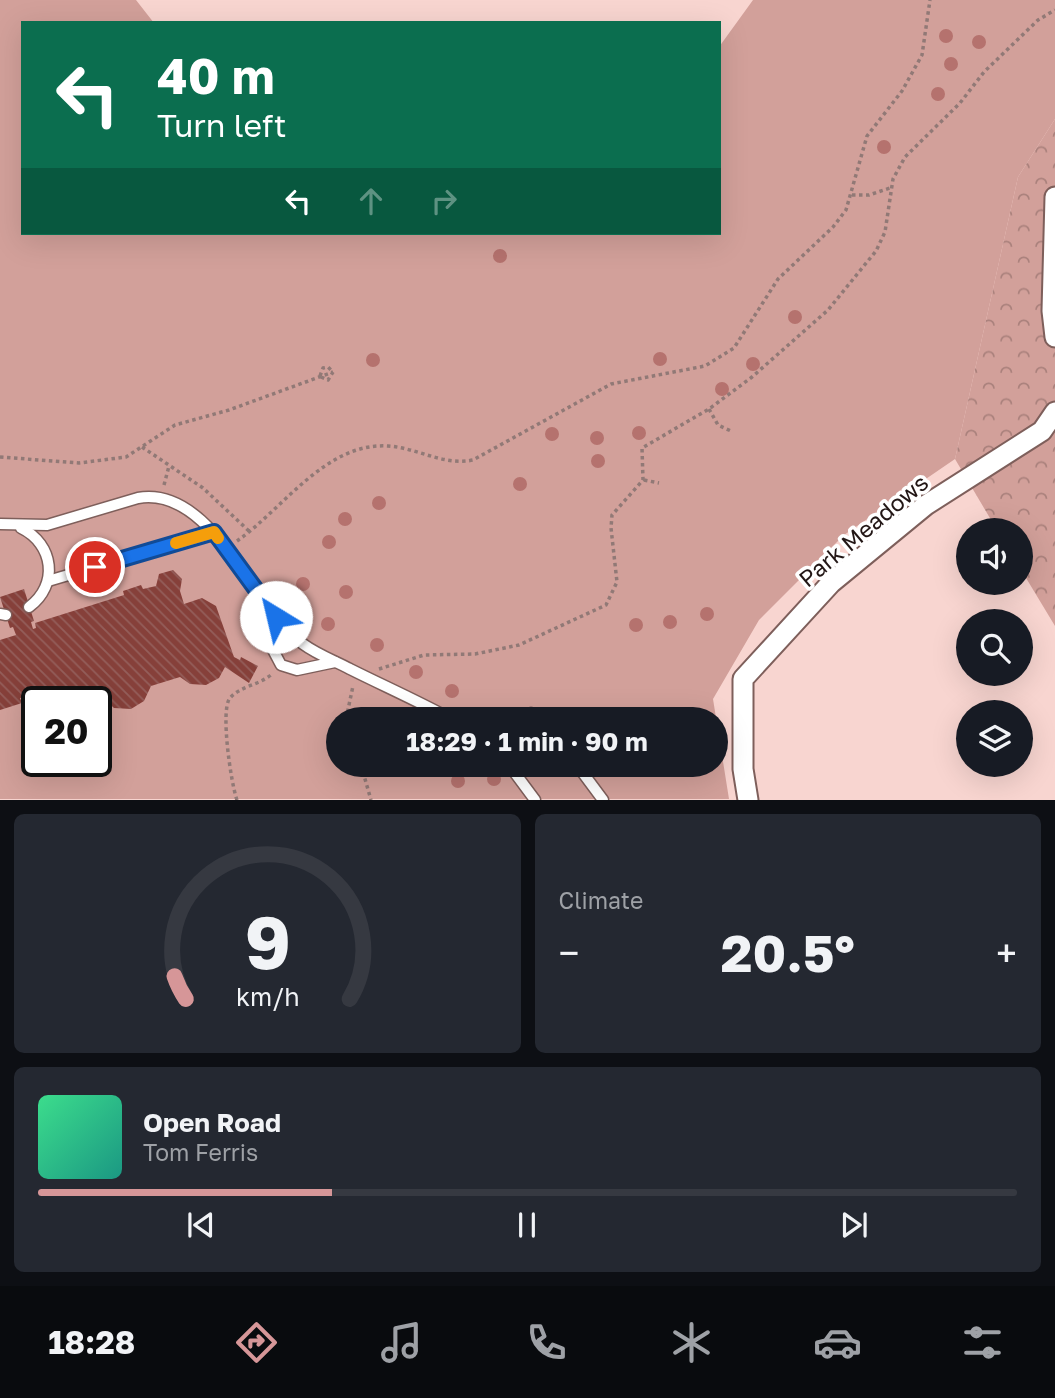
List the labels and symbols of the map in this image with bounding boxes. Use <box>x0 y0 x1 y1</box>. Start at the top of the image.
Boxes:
street label: Park Meadows <box>793 468 933 592</box>
pin <box>65 537 125 597</box>
position arrow <box>239 580 313 654</box>
speed limit sign: 20 <box>21 686 112 777</box>

